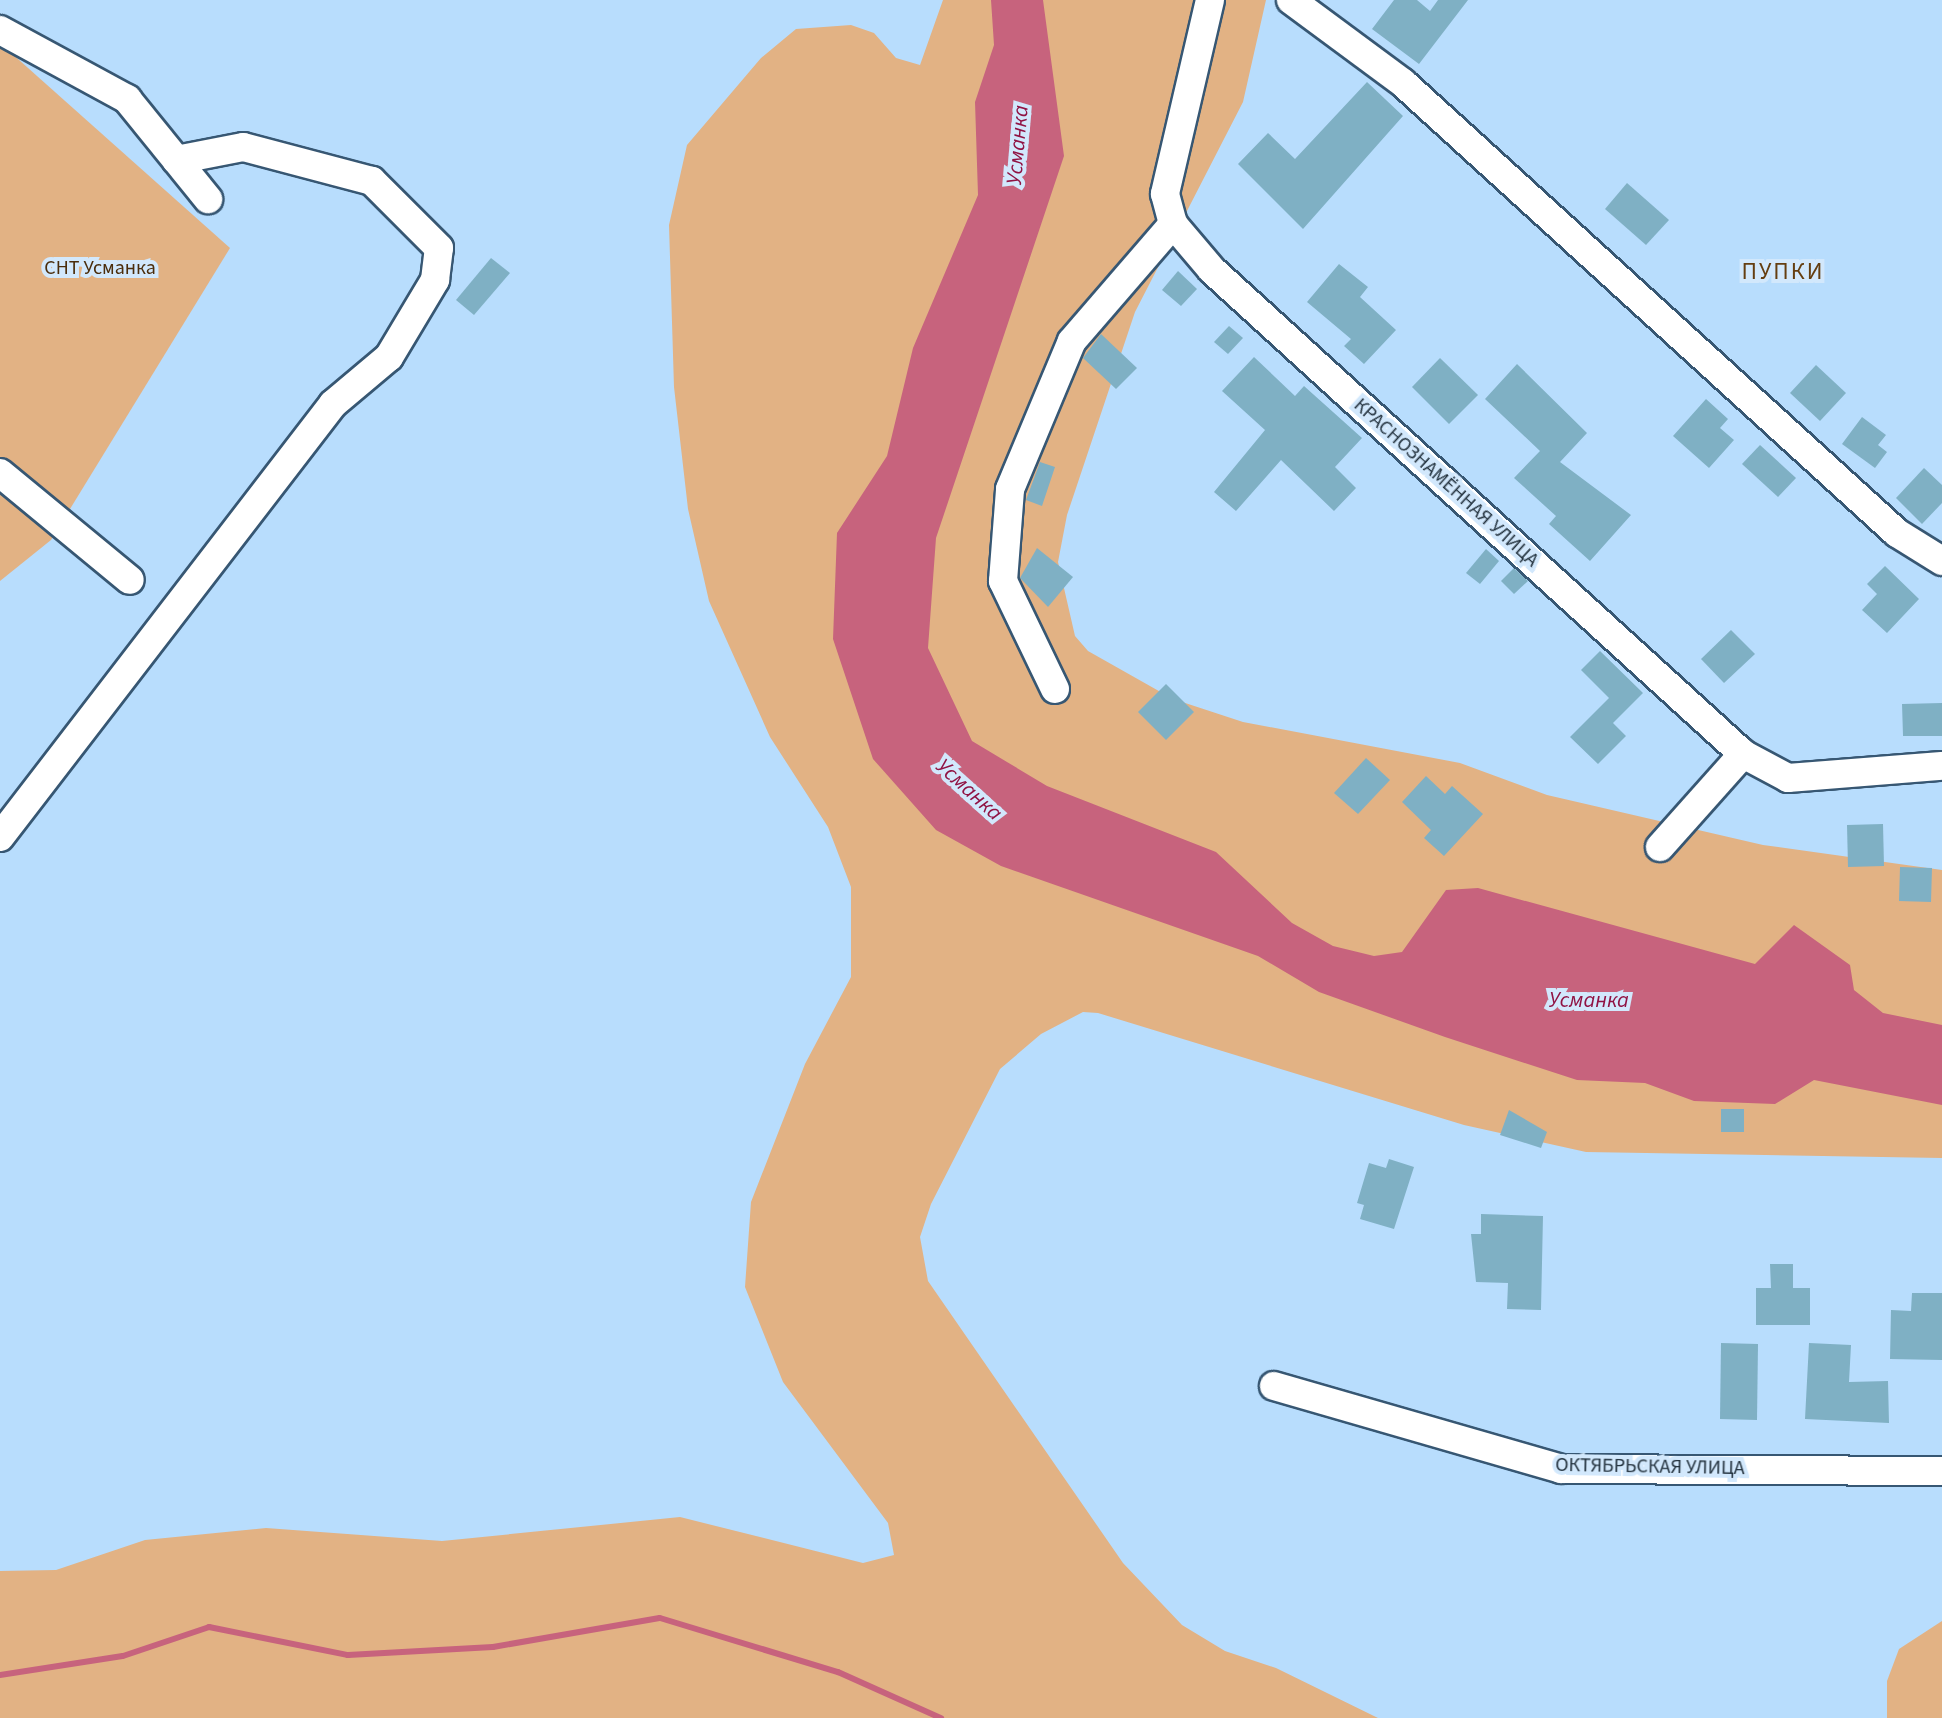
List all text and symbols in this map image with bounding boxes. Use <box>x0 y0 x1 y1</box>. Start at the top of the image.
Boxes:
water label: Усманка <box>1001 104 1035 186</box>
park label: СНТ Усманка <box>44 256 156 280</box>
district label: ПУПКИ <box>1742 258 1824 286</box>
street label: КРАСНОЗНАМЁННАЯ УЛИЦА <box>1349 394 1543 572</box>
water label: Усманка <box>930 753 1008 827</box>
water label: Усманка <box>1549 988 1629 1014</box>
street label: ОКТЯБРЬСКАЯ УЛИЦА <box>1555 1453 1745 1481</box>

